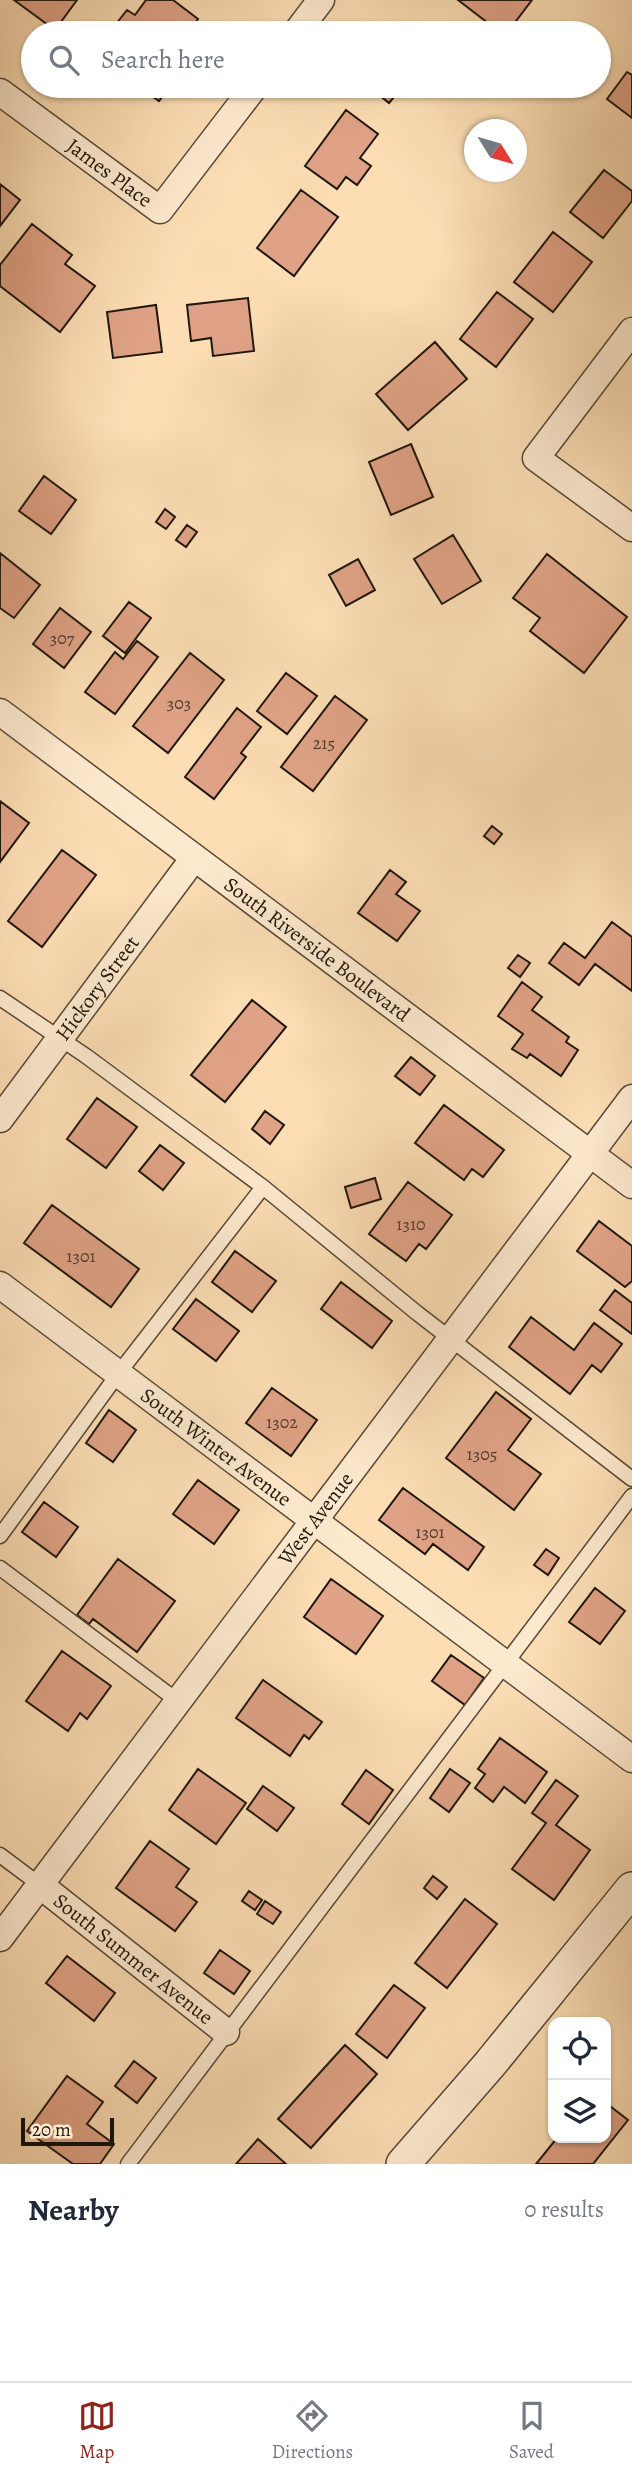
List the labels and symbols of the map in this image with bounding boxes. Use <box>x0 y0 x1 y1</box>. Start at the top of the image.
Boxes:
north arrow <box>464 119 527 182</box>
street label: James Place <box>61 132 158 214</box>
house number: 307 <box>50 626 75 650</box>
house number: 303 <box>167 691 191 715</box>
house number: 215 <box>313 731 335 755</box>
street label: South Riverside Boulevard <box>218 870 416 1029</box>
street label: Hickory Street <box>49 930 146 1047</box>
house number: 1310 <box>396 1212 426 1236</box>
house number: 1301 <box>66 1244 96 1268</box>
street label: South Winter Avenue <box>135 1381 297 1513</box>
house number: 1302 <box>266 1410 298 1434</box>
house number: 1305 <box>467 1442 497 1466</box>
street label: West Avenue <box>271 1466 360 1571</box>
house number: 1301 <box>415 1520 445 1544</box>
street label: South Summer Avenue <box>48 1887 219 2031</box>
scale bar <box>21 2115 114 2147</box>

